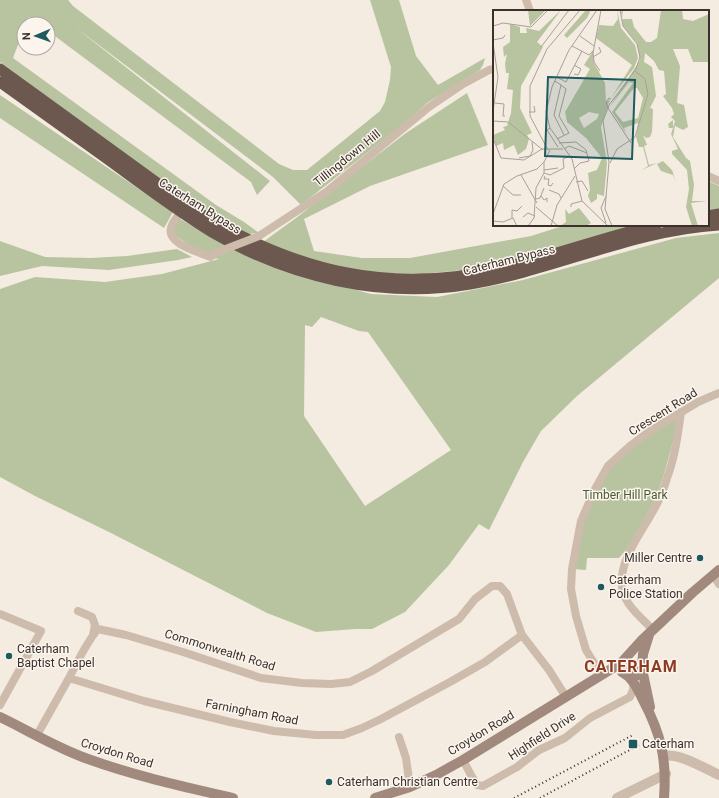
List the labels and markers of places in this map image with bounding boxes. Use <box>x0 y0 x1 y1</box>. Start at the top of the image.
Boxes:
place label: Miller Centre <box>624 551 692 565</box>
marker: Miller Centre <box>695 553 705 563</box>
place label: Caterham Police Station <box>609 573 683 601</box>
marker: Caterham Police Station <box>596 582 606 592</box>
place label: Caterham Baptist Chapel <box>17 642 95 670</box>
marker: Caterham Baptist Chapel <box>4 651 14 661</box>
place label: Caterham <box>642 737 694 751</box>
marker: Caterham <box>627 738 639 750</box>
place label: Caterham Christian Centre <box>337 775 478 789</box>
marker: Caterham Christian Centre <box>324 777 334 787</box>

